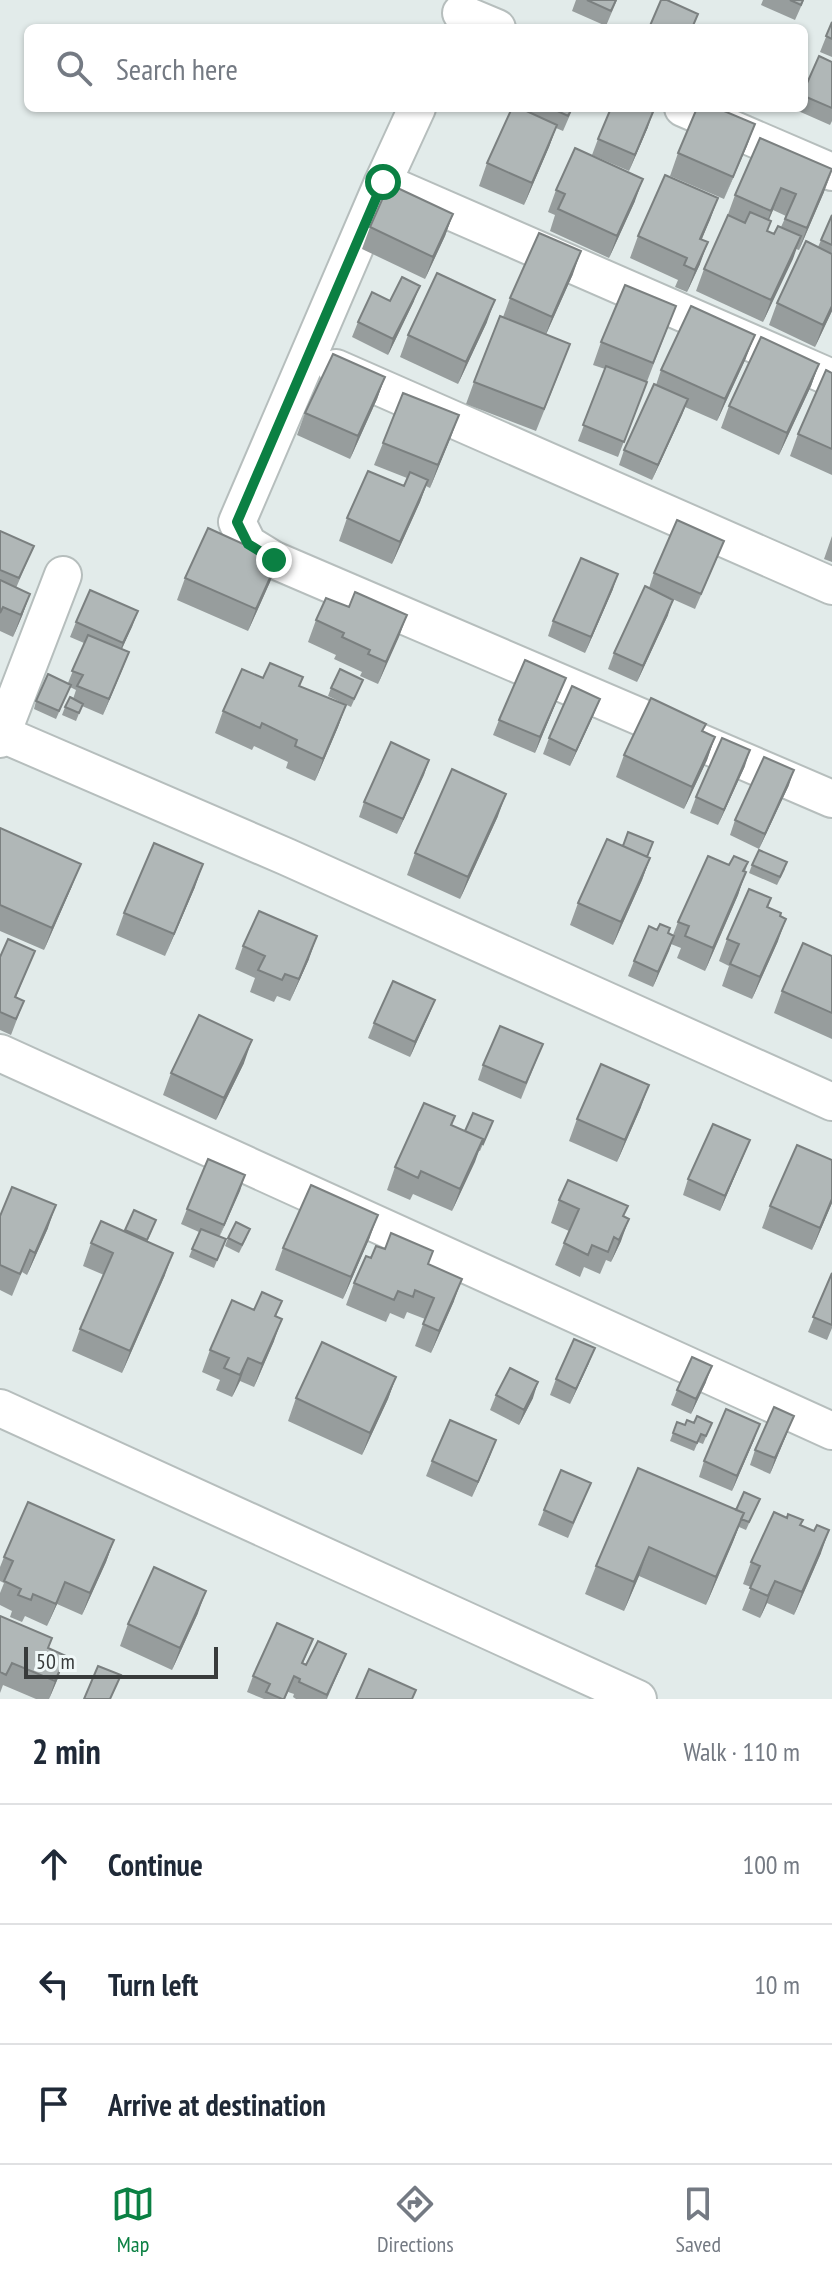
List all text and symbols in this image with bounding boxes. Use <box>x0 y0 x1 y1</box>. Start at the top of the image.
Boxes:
search box <box>24 24 808 112</box>
icon: search <box>52 46 96 90</box>
text: Search here <box>116 49 238 88</box>
route start <box>365 164 401 200</box>
route end <box>256 542 292 578</box>
scale bar <box>24 1643 218 1679</box>
text: 50 m <box>36 1647 75 1675</box>
text: 2 min <box>32 1729 101 1773</box>
text: Walk · 110 m <box>683 1735 800 1768</box>
icon: ahead <box>32 1842 76 1886</box>
text: Continue <box>108 1845 203 1884</box>
text: 100 m <box>742 1848 800 1881</box>
icon: left <box>32 1962 76 2006</box>
text: Turn left <box>108 1965 198 2004</box>
text: 10 m <box>754 1968 800 2001</box>
icon: arrive <box>32 2082 76 2126</box>
text: Arrive at destination <box>108 2085 326 2124</box>
tab: Map <box>111 2182 155 2258</box>
tab: Directions <box>377 2182 454 2258</box>
tab: Saved <box>676 2182 721 2258</box>

